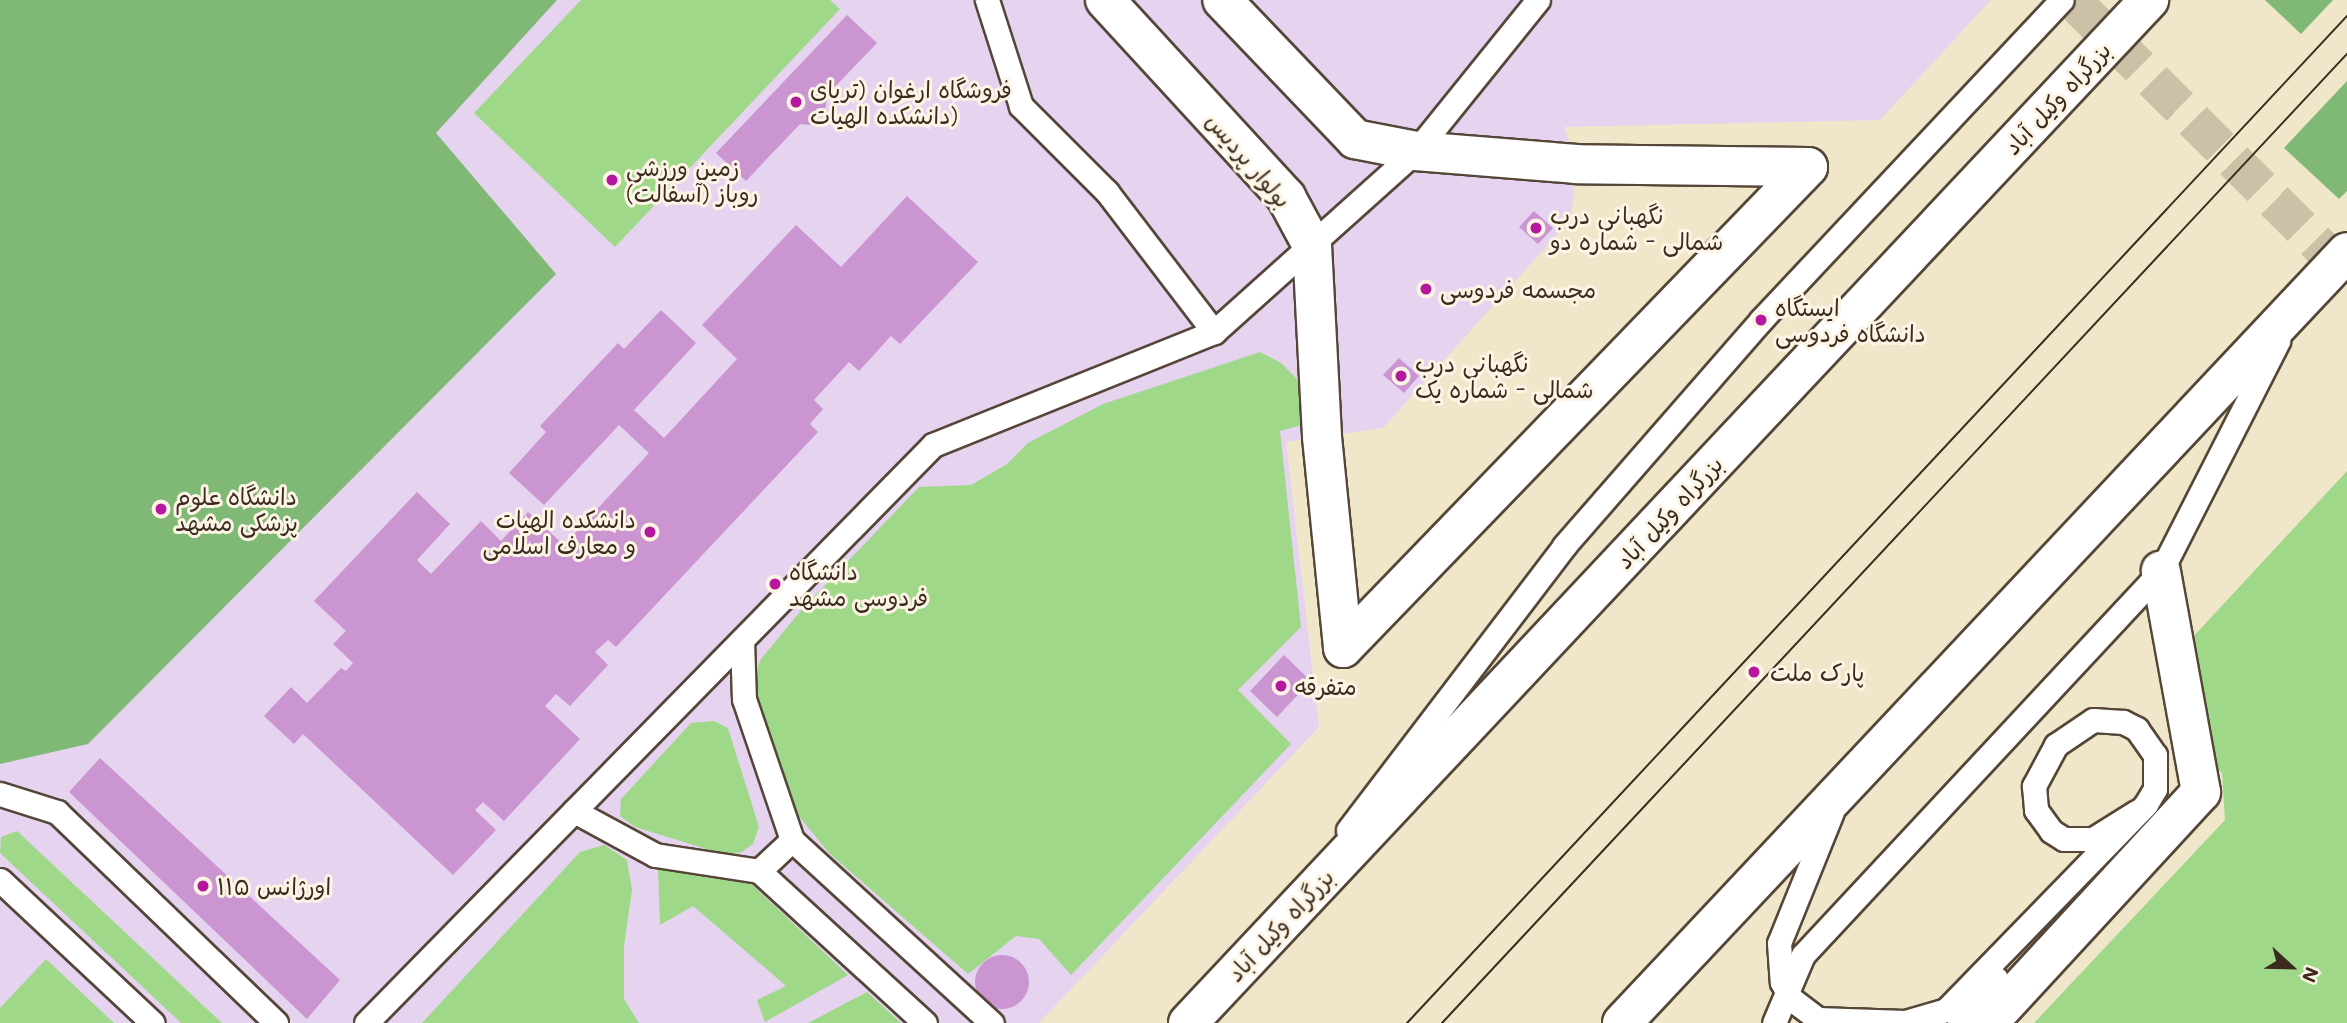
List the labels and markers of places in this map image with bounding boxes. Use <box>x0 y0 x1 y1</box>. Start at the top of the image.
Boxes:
place label: فروشگاه ارغوان (تریای دانشکده الهیات) <box>810 75 1012 129</box>
marker: فروشگاه ارغوان (تریای دانشکده الهیات) <box>788 94 804 110</box>
place label: زمین ورزشی روباز (آسفالت) <box>626 153 758 207</box>
marker: زمین ورزشی روباز (آسفالت) <box>604 172 620 188</box>
place label: نگهبانی درب شمالی - شماره دو <box>1550 201 1723 255</box>
marker: نگهبانی درب شمالی - شماره دو <box>1528 220 1544 236</box>
place label: مجسمه فردوسی <box>1440 275 1596 303</box>
marker: مجسمه فردوسی <box>1418 281 1434 297</box>
place label: ایستگاه دانشگاه فردوسی <box>1775 293 1926 347</box>
marker: ایستگاه دانشگاه فردوسی <box>1753 312 1769 328</box>
place label: نگهبانی درب شمالی - شماره یک <box>1415 349 1593 403</box>
marker: نگهبانی درب شمالی - شماره یک <box>1393 368 1409 384</box>
place label: دانشگاه علوم پزشکی مشهد <box>175 482 298 536</box>
marker: دانشگاه علوم پزشکی مشهد <box>153 501 169 517</box>
place label: دانشکده الهیات و معارف اسلامی <box>483 505 636 559</box>
marker: دانشکده الهیات و معارف اسلامی <box>642 524 658 540</box>
place label: دانشگاه فردوسی مشهد <box>789 557 928 611</box>
marker: دانشگاه فردوسی مشهد <box>767 576 783 592</box>
place label: پارک ملت <box>1770 658 1864 686</box>
marker: پارک ملت <box>1744 662 1764 682</box>
place label: متفرقه <box>1295 672 1357 700</box>
marker: متفرقه <box>1273 678 1289 694</box>
place label: اورژانس ۱۱۵ <box>217 872 331 900</box>
marker: اورژانس ۱۱۵ <box>195 878 211 894</box>

